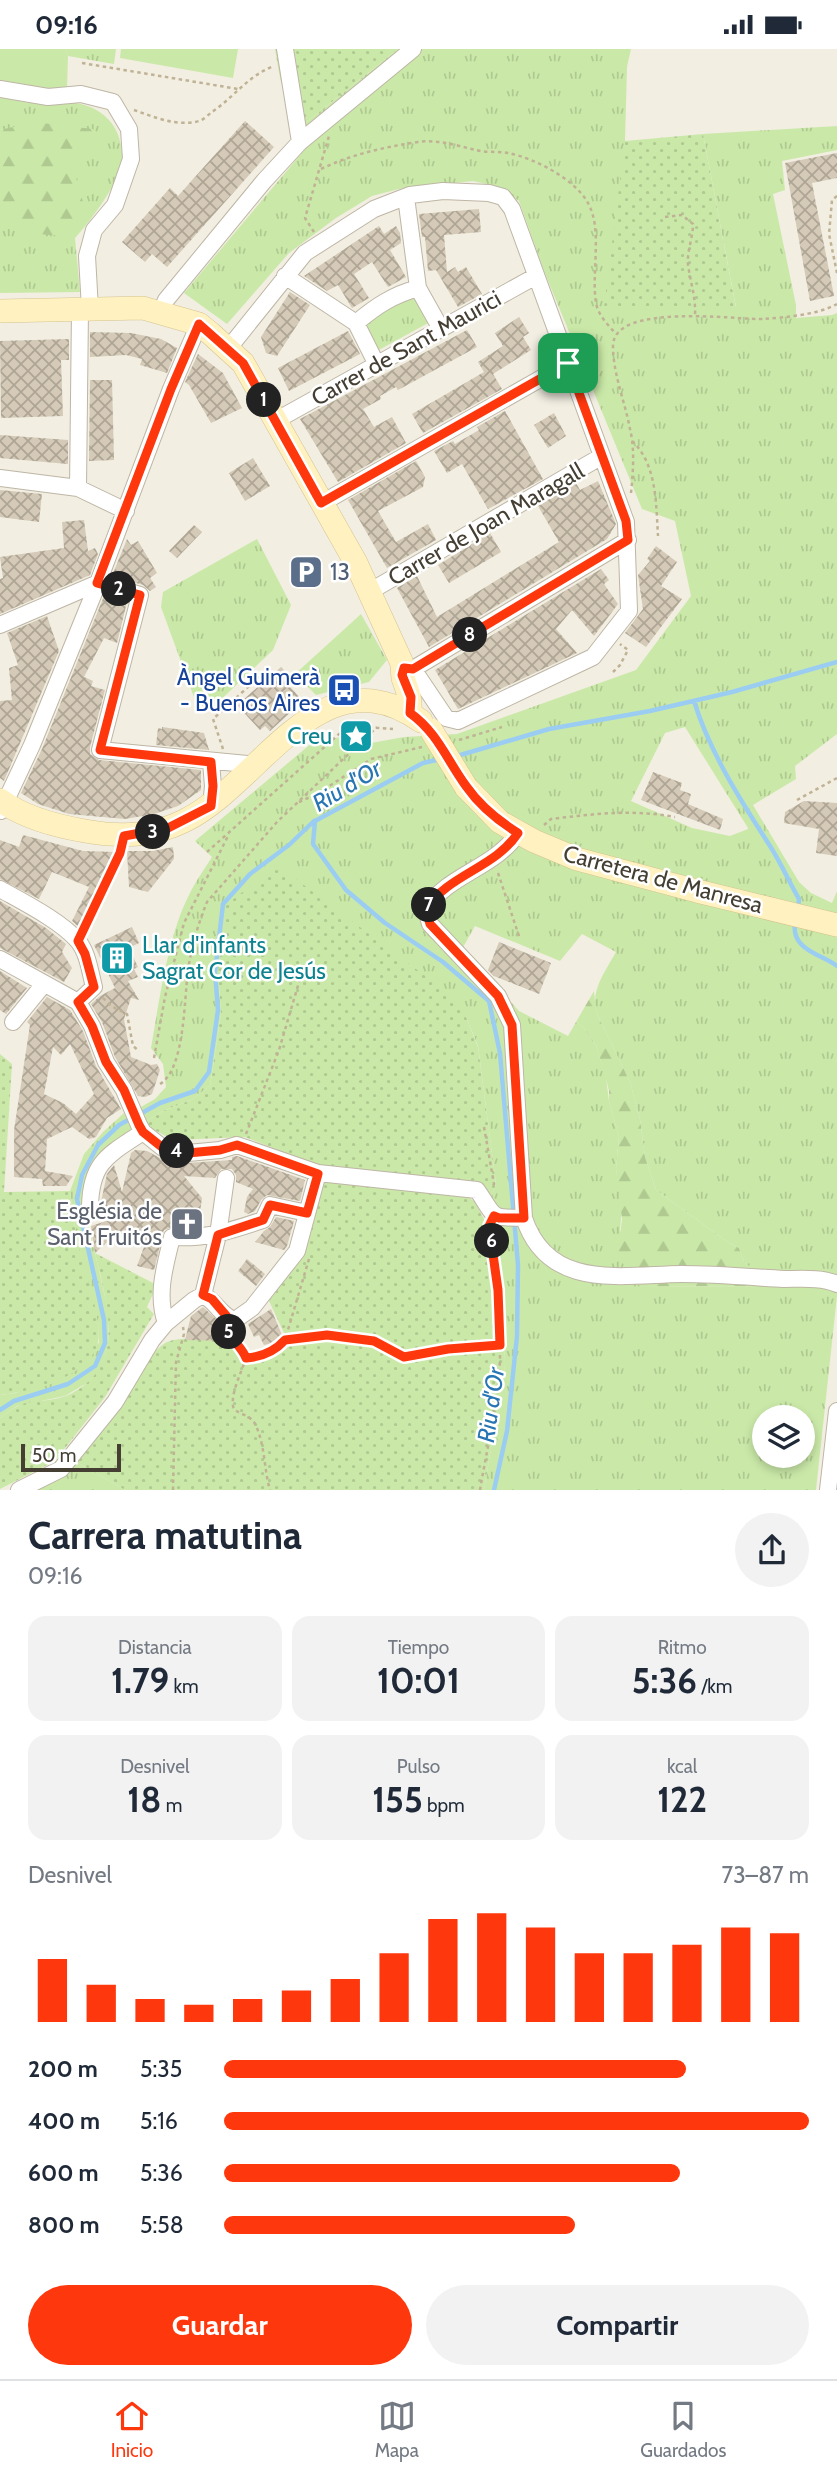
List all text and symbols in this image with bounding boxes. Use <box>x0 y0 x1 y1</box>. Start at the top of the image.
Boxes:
text: 09:16 <box>35 9 98 41</box>
street label: Carrer de Sant Maurici <box>306 284 506 412</box>
pin <box>538 333 598 393</box>
icon: arrive <box>549 344 587 382</box>
pin: 1 <box>246 383 282 417</box>
text: 1 <box>260 388 267 411</box>
street label: Carrer de Joan Maragall <box>383 456 590 592</box>
parking icon: 13 <box>287 553 325 591</box>
place label: 13 <box>330 558 350 586</box>
pin: 2 <box>102 571 136 607</box>
text: 2 <box>113 577 124 600</box>
pin: 8 <box>452 617 488 653</box>
text: 8 <box>464 623 475 646</box>
place label: Àngel Guimerà - Buenos Aires <box>177 662 320 717</box>
bus stop icon: Àngel Guimerà - Buenos Aires <box>325 671 363 709</box>
place icon: Creu <box>337 717 375 755</box>
place label: Creu <box>287 722 332 750</box>
water label: Riu d'Or <box>307 753 388 817</box>
pin: 3 <box>136 815 170 849</box>
text: 3 <box>147 820 158 843</box>
street label: Carretera de Manresa <box>560 839 766 919</box>
pin: 7 <box>412 887 446 923</box>
text: 7 <box>424 893 433 916</box>
place label: Llar d'infants Sagrat Cor de Jesús <box>142 931 326 985</box>
building icon: Llar d'infants Sagrat Cor de Jesús <box>98 939 136 977</box>
pin: 4 <box>160 1133 194 1169</box>
text: 4 <box>171 1139 182 1162</box>
place label: Església de Sant Fruitós <box>47 1197 162 1251</box>
church icon: Església de Sant Fruitós <box>168 1205 206 1243</box>
pin: 6 <box>475 1223 510 1259</box>
text: 6 <box>486 1229 497 1252</box>
pin: 5 <box>212 1315 246 1349</box>
text: 5 <box>223 1320 234 1343</box>
water label: Riu d'Or <box>471 1364 510 1444</box>
map controls <box>752 1405 815 1468</box>
button: layers <box>752 1405 815 1468</box>
scale bar <box>21 1441 121 1473</box>
text: 50 m <box>32 1444 76 1467</box>
text: Carrera matutina <box>28 1512 302 1559</box>
button: share <box>735 1513 809 1587</box>
text: 09:16 <box>28 1562 82 1590</box>
text: Distancia <box>118 1636 192 1659</box>
text: Tiempo <box>388 1636 449 1659</box>
text: Ritmo <box>658 1636 707 1659</box>
text: 1.79 <box>111 1659 169 1702</box>
text: 10:01 <box>377 1659 460 1702</box>
text: 5:36 <box>632 1659 697 1702</box>
text: km <box>169 1675 199 1698</box>
text: /km <box>697 1675 733 1698</box>
text: Desnivel <box>120 1755 190 1778</box>
text: Pulso <box>397 1755 440 1778</box>
text: kcal <box>667 1755 697 1778</box>
text: 18 <box>127 1778 161 1821</box>
text: 155 <box>372 1778 423 1821</box>
text: 122 <box>657 1778 707 1821</box>
text: m <box>161 1794 182 1817</box>
text: bpm <box>423 1794 465 1817</box>
text: Desnivel <box>28 1861 112 1889</box>
text: 73–87 m <box>722 1861 809 1889</box>
text: 200 m <box>28 2055 98 2083</box>
text: 5:35 <box>140 2055 182 2083</box>
text: 400 m <box>28 2107 100 2135</box>
text: 5:16 <box>140 2107 178 2135</box>
text: 600 m <box>28 2159 99 2187</box>
text: 5:36 <box>140 2159 183 2187</box>
text: 800 m <box>28 2211 100 2239</box>
text: 5:58 <box>140 2211 184 2239</box>
button: Guardar <box>28 2285 412 2365</box>
button: Compartir <box>426 2285 809 2365</box>
tab: Inicio <box>111 2397 153 2462</box>
tab: Mapa <box>375 2397 419 2462</box>
tab: Guardados <box>640 2397 726 2462</box>

